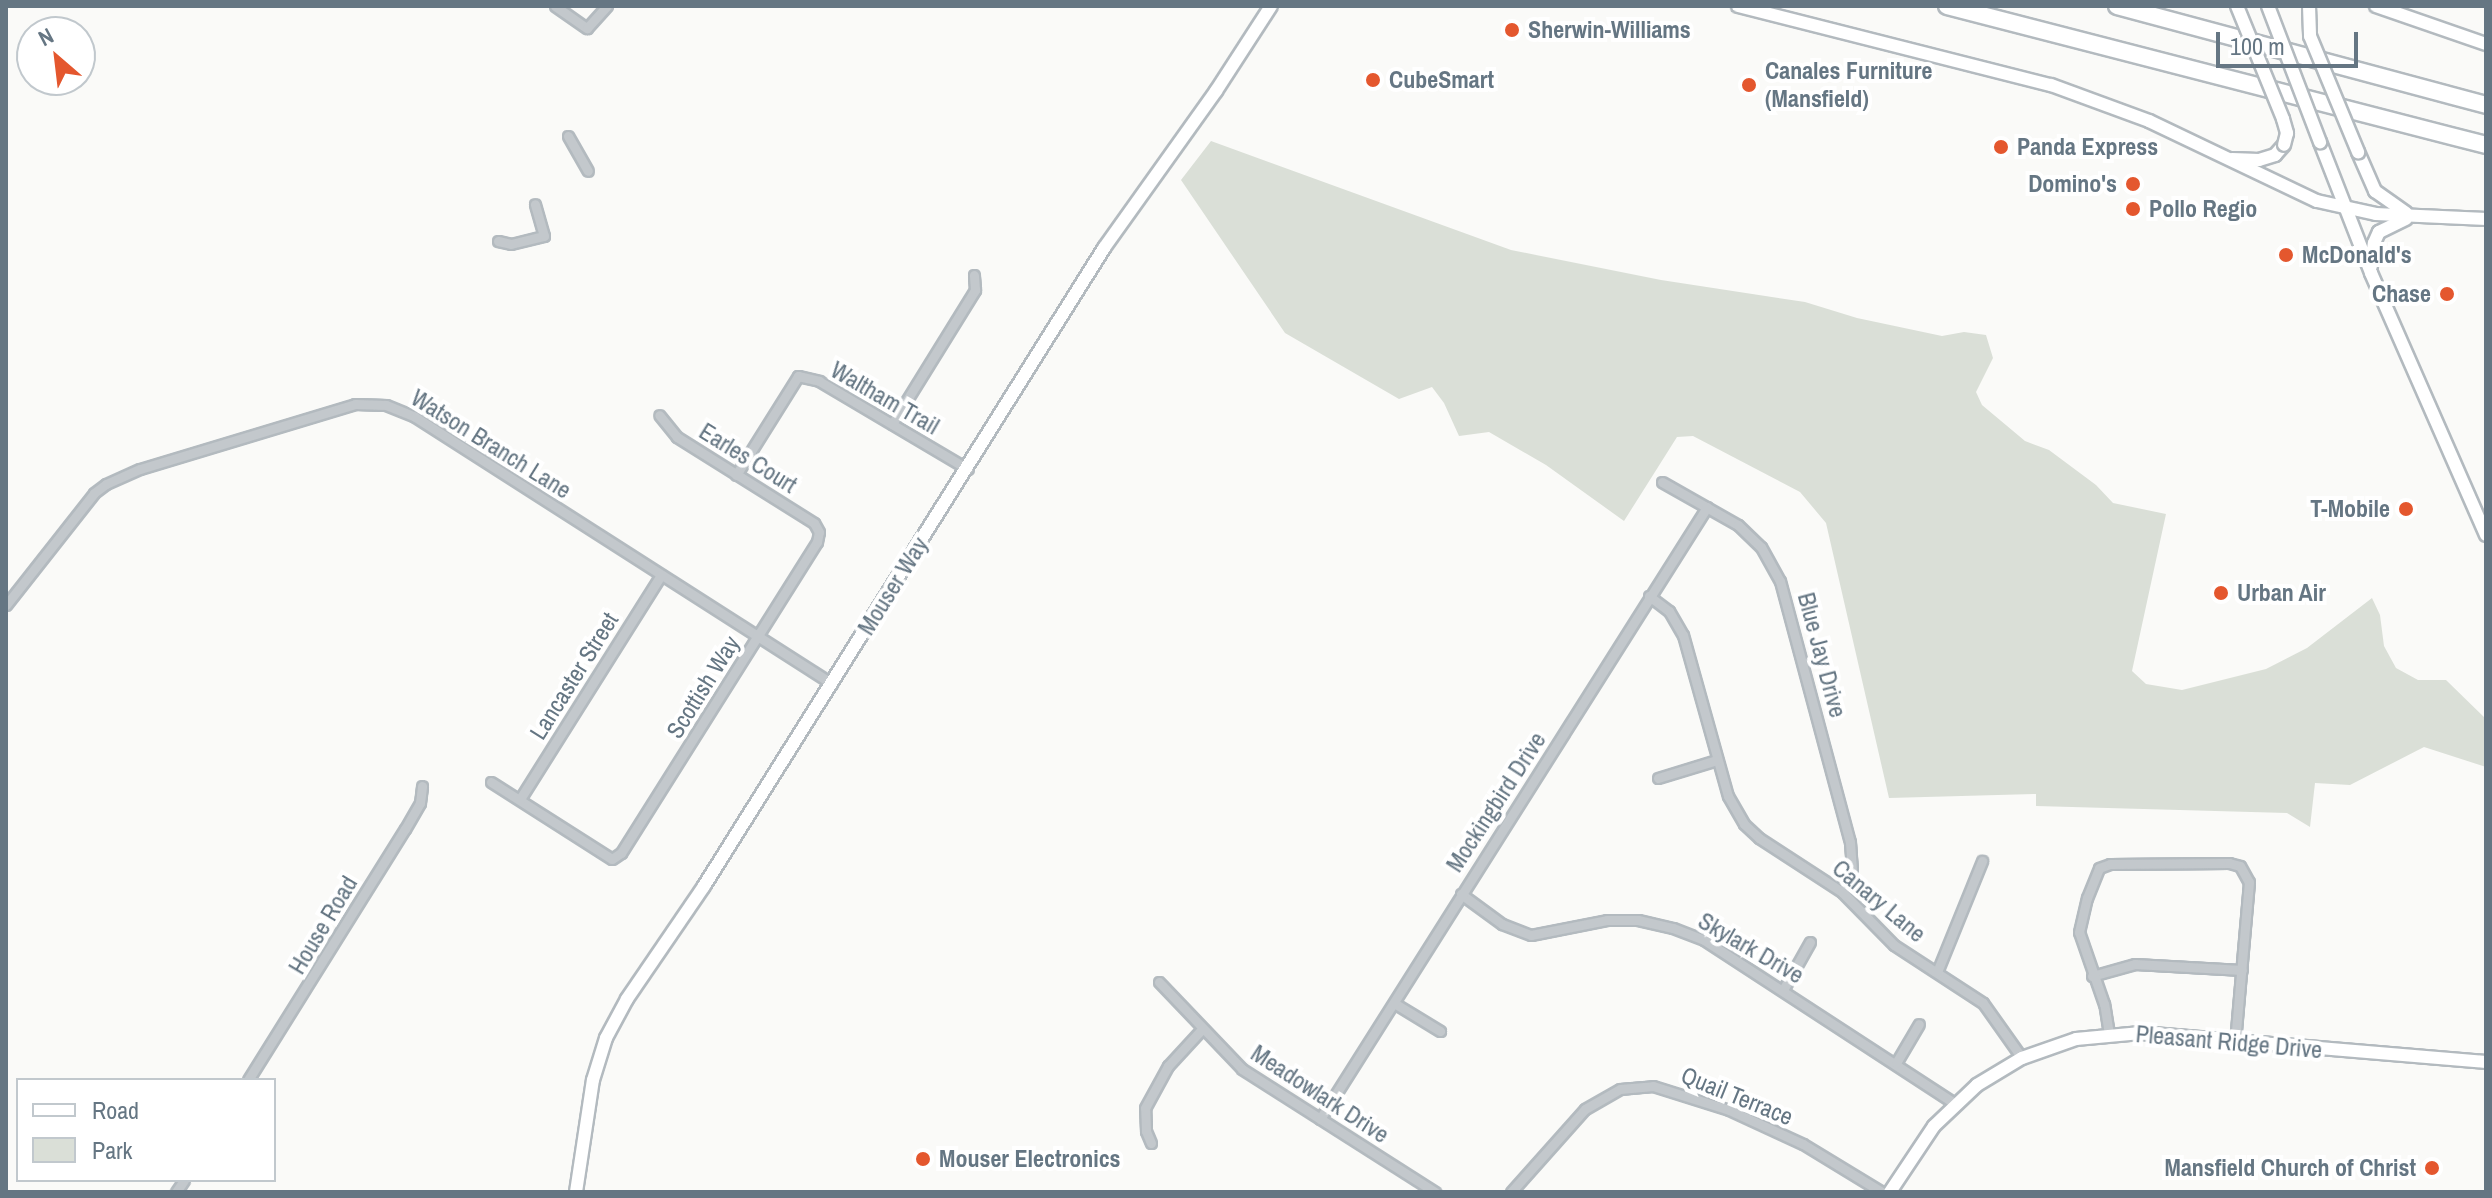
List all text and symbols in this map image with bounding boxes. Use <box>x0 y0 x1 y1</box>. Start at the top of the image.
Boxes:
north arrow <box>16 16 96 96</box>
place label: Sherwin-Williams <box>1528 16 1691 44</box>
scale bar <box>2220 16 2362 66</box>
text: N <box>33 20 58 53</box>
marker: Sherwin-Williams <box>1503 21 1521 39</box>
text: 100 m <box>2230 30 2285 62</box>
place label: Canales Furniture (Mansfield) <box>1765 57 1932 113</box>
place label: CubeSmart <box>1389 66 1494 94</box>
marker: CubeSmart <box>1364 71 1382 89</box>
marker: Canales Furniture (Mansfield) <box>1740 76 1758 94</box>
place label: Panda Express <box>2017 133 2158 161</box>
marker: Panda Express <box>1992 138 2010 156</box>
place label: Domino's <box>2028 170 2117 198</box>
marker: Domino's <box>2124 175 2142 193</box>
place label: Pollo Regio <box>2149 195 2257 223</box>
marker: Pollo Regio <box>2124 200 2142 218</box>
place label: McDonald's <box>2302 241 2412 269</box>
marker: McDonald's <box>2277 246 2295 264</box>
place label: Chase <box>2372 280 2431 308</box>
marker: Chase <box>2438 285 2456 303</box>
street label: Waltham Trail <box>825 355 945 441</box>
street label: Watson Branch Lane <box>406 383 576 505</box>
street label: Earles Court <box>694 417 802 499</box>
place label: T-Mobile <box>2310 495 2390 523</box>
marker: T-Mobile <box>2397 500 2415 518</box>
street label: Mouser Way <box>852 532 934 640</box>
place label: Urban Air <box>2237 579 2327 607</box>
marker: Urban Air <box>2212 584 2230 602</box>
street label: Blue Jay Drive <box>1792 589 1852 721</box>
street label: Lancaster Street <box>524 607 624 745</box>
street label: Scottish Way <box>660 631 746 743</box>
street label: Mockingbird Drive <box>1440 727 1552 877</box>
street label: Canary Lane <box>1827 854 1931 948</box>
street label: House Road <box>282 871 364 979</box>
street label: Skylark Drive <box>1693 906 1809 990</box>
street label: Pleasant Ridge Drive <box>2135 1020 2323 1064</box>
street label: Meadowlark Drive <box>1246 1039 1394 1149</box>
street label: Quail Terrace <box>1677 1061 1797 1131</box>
legend <box>16 1078 276 1182</box>
text: Road <box>92 1094 139 1126</box>
text: Park <box>92 1134 132 1166</box>
place label: Mouser Electronics <box>939 1145 1121 1173</box>
marker: Mouser Electronics <box>914 1150 932 1168</box>
place label: Mansfield Church of Christ <box>2165 1154 2416 1182</box>
marker: Mansfield Church of Christ <box>2423 1159 2441 1177</box>

